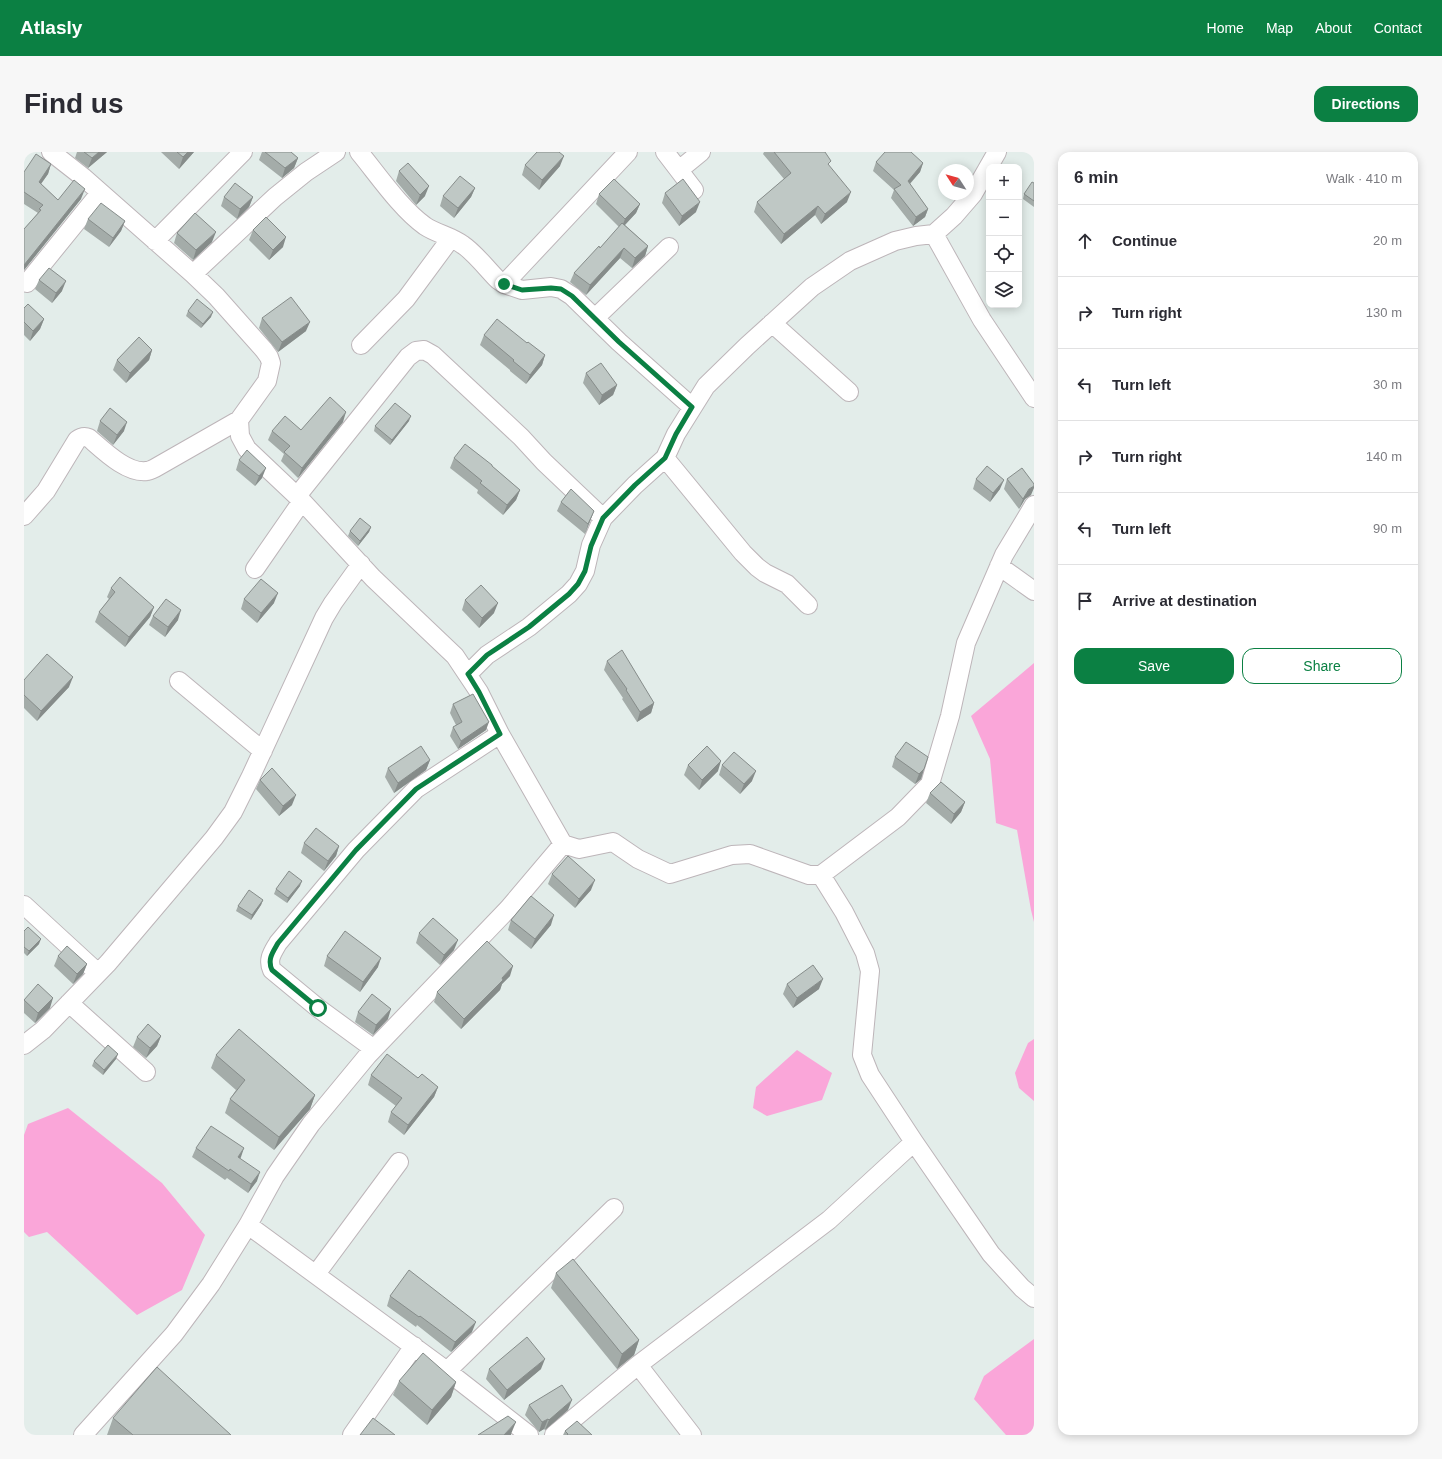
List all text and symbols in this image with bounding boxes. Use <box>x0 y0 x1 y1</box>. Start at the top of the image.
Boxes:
text: Atlasly <box>20 17 82 38</box>
text: Home <box>1207 20 1244 36</box>
text: Map <box>1266 20 1293 36</box>
text: About <box>1315 20 1352 36</box>
text: Contact <box>1374 20 1422 36</box>
button: Directions <box>1314 86 1418 122</box>
text: Find us <box>24 88 124 119</box>
north arrow <box>938 164 974 200</box>
map controls <box>986 164 1022 308</box>
button: + <box>986 164 1022 200</box>
text: 6 min <box>1074 168 1118 187</box>
text: Walk · 410 m <box>1326 171 1402 186</box>
button: − <box>986 200 1022 236</box>
icon: ahead <box>1074 230 1096 252</box>
text: Continue <box>1112 232 1177 249</box>
text: 20 m <box>1373 233 1402 248</box>
button: locate <box>986 236 1022 272</box>
button: layers <box>986 272 1022 308</box>
route end <box>495 275 513 293</box>
icon: right <box>1074 302 1096 324</box>
text: Turn right <box>1112 304 1182 321</box>
text: 130 m <box>1366 305 1402 320</box>
icon: left <box>1074 374 1096 396</box>
text: Turn left <box>1112 376 1171 393</box>
text: 30 m <box>1373 377 1402 392</box>
icon: right <box>1074 446 1096 468</box>
text: Turn right <box>1112 448 1182 465</box>
text: 140 m <box>1366 449 1402 464</box>
icon: left <box>1074 518 1096 540</box>
text: Turn left <box>1112 520 1171 537</box>
text: 90 m <box>1373 521 1402 536</box>
icon: arrive <box>1074 590 1096 612</box>
text: Arrive at destination <box>1112 592 1257 609</box>
button: Save <box>1074 648 1234 684</box>
button: Share <box>1242 648 1402 684</box>
route start <box>309 999 327 1017</box>

